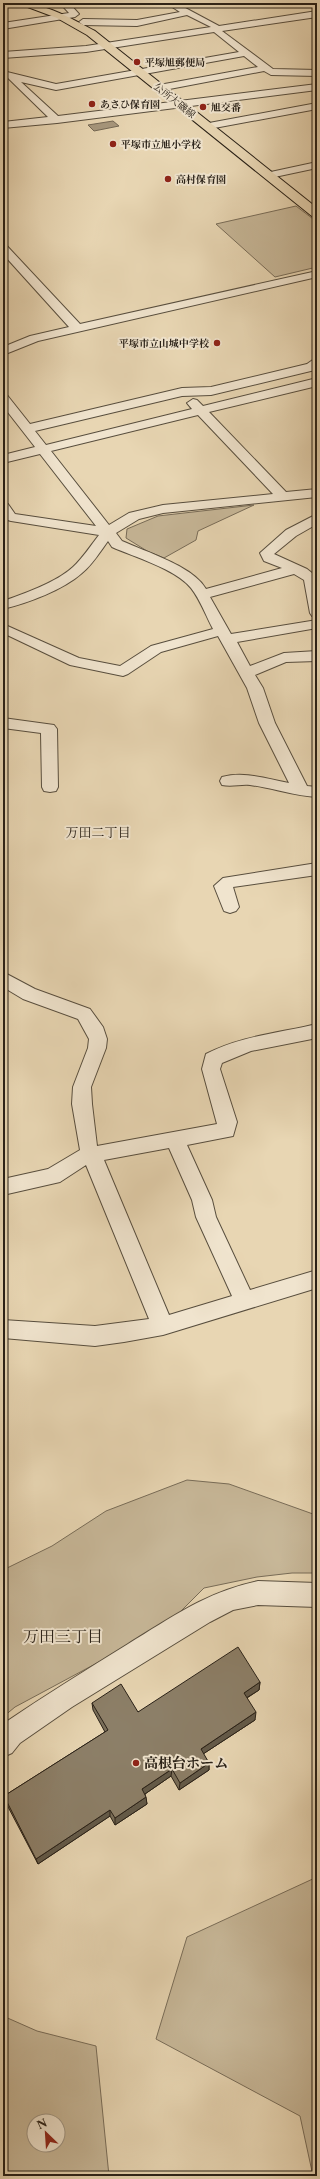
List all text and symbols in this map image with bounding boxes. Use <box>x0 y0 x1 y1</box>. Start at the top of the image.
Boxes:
place label: 平塚旭郵便局 <box>145 56 205 69</box>
marker: 平塚旭郵便局 <box>132 57 142 67</box>
street label: 公所大磯線 <box>151 80 198 121</box>
place label: あさひ保育園 <box>100 98 160 111</box>
marker: あさひ保育園 <box>87 99 97 109</box>
place label: 旭交番 <box>211 101 241 114</box>
marker: 旭交番 <box>198 102 208 112</box>
place label: 平塚市立旭小学校 <box>121 138 201 151</box>
marker: 平塚市立旭小学校 <box>108 139 118 149</box>
place label: 高村保育園 <box>176 173 226 186</box>
marker: 高村保育園 <box>163 174 173 184</box>
place label: 平塚市立山城中学校 <box>119 337 209 350</box>
marker: 平塚市立山城中学校 <box>212 338 222 348</box>
district label: 万田二丁目 <box>65 824 131 840</box>
district label: 万田三丁目 <box>23 1626 103 1646</box>
place label: 高根台ホーム <box>144 1754 228 1772</box>
marker: 高根台ホーム <box>131 1758 141 1768</box>
north arrow <box>26 2113 66 2153</box>
text: N <box>34 2115 49 2132</box>

